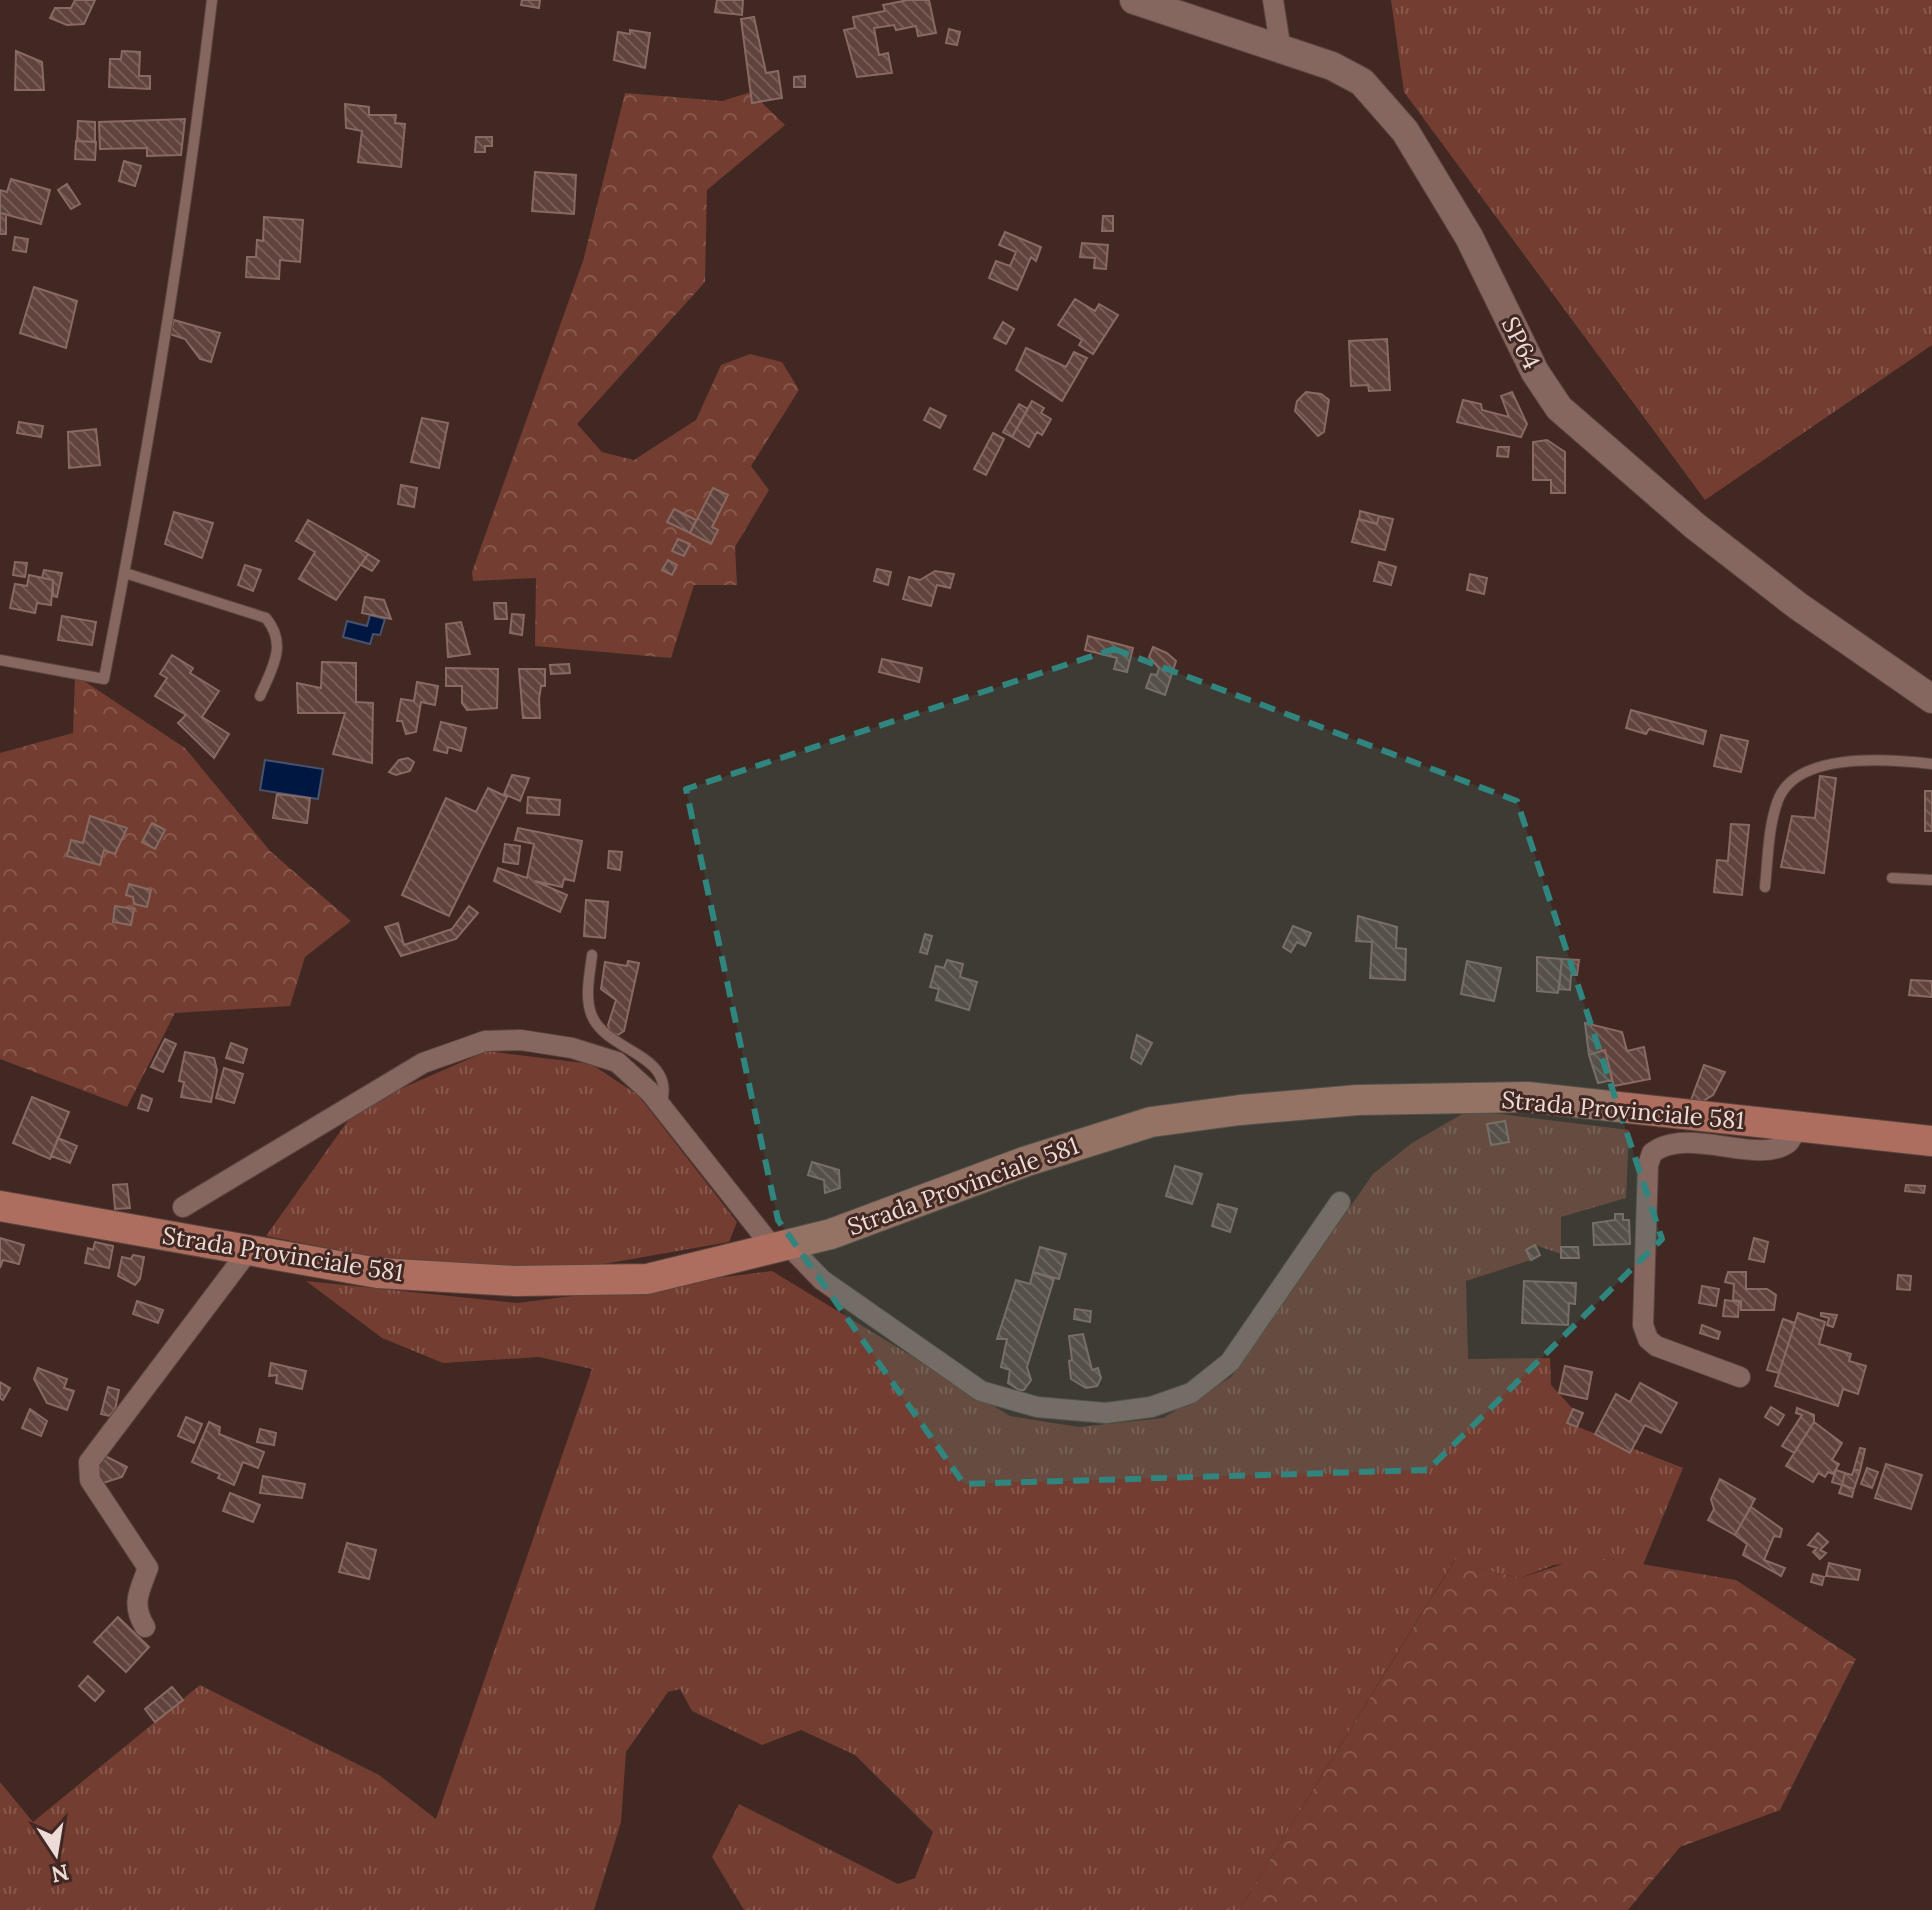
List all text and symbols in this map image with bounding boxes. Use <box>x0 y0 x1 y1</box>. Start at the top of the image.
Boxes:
street label: SP64 <box>1495 311 1547 375</box>
street label: Strada Provinciale 581 <box>1500 1084 1746 1136</box>
street label: Strada Provinciale 581 <box>843 1130 1083 1242</box>
street label: Strada Provinciale 581 <box>160 1220 406 1288</box>
north arrow <box>16 1814 96 1894</box>
text: N <box>49 1858 71 1889</box>

